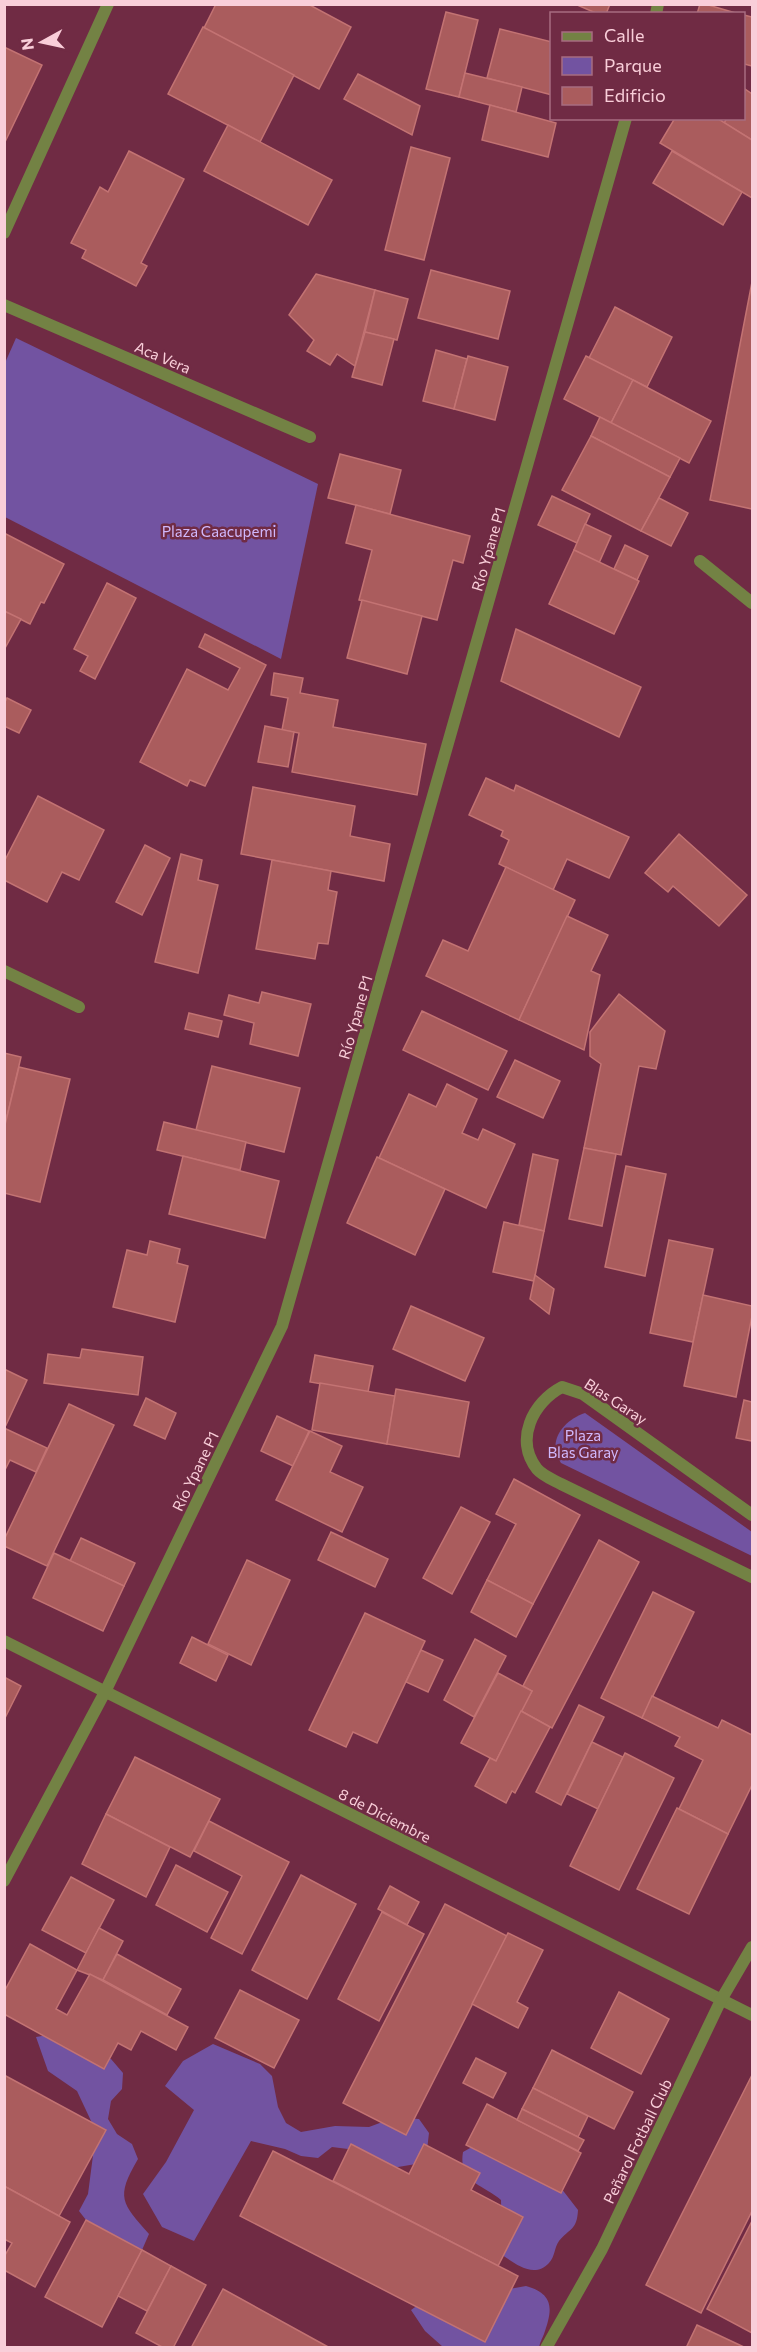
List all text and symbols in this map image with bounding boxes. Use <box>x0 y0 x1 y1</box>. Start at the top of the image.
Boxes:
north arrow <box>12 12 72 72</box>
legend <box>550 12 745 120</box>
text: Calle <box>604 24 644 46</box>
text: N <box>16 37 37 51</box>
text: Parque <box>604 54 662 76</box>
text: Edificio <box>604 84 666 106</box>
street label: Aca Vera <box>132 337 194 377</box>
street label: Río Ypane P1 <box>467 505 509 593</box>
park label: Plaza Caacupemi <box>162 522 276 540</box>
street label: Río Ypane P1 <box>334 973 376 1061</box>
street label: Blas Garay <box>581 1374 651 1428</box>
park label: Plaza Blas Garay <box>547 1426 619 1461</box>
street label: Río Ypane P1 <box>168 1428 222 1514</box>
street label: 8 de Diciembre <box>336 1784 434 1846</box>
street label: Peñarol Fotball Club <box>599 2076 675 2206</box>

